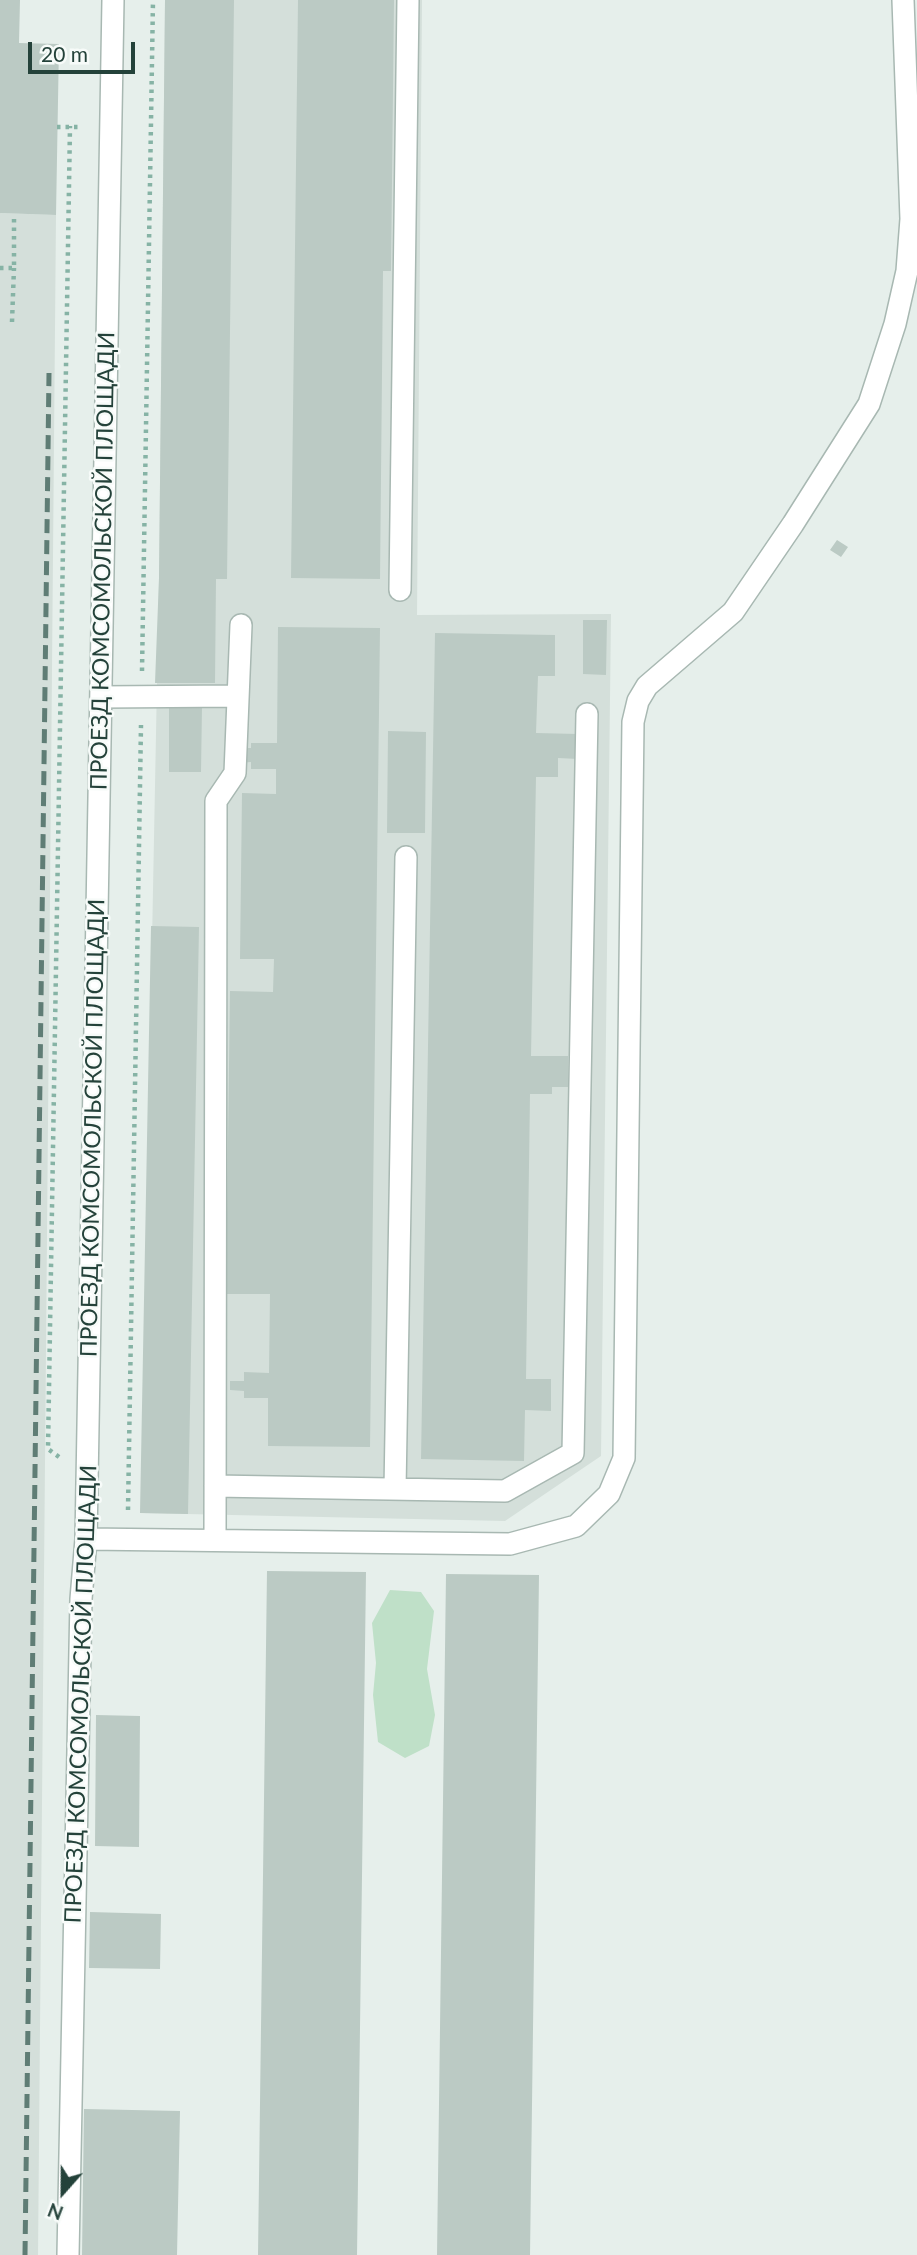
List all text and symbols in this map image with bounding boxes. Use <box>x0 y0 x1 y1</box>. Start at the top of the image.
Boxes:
scale bar <box>32 28 138 72</box>
text: 20 m <box>41 41 88 66</box>
street label: ПРОЕЗД КОМСОМОЛЬСКОЙ ПЛОЩАДИ <box>85 332 121 790</box>
street label: ПРОЕЗД КОМСОМОЛЬСКОЙ ПЛОЩАДИ <box>75 899 111 1357</box>
street label: ПРОЕЗД КОМСОМОЛЬСКОЙ ПЛОЩАДИ <box>59 1464 103 1924</box>
north arrow <box>28 2157 98 2227</box>
text: N <box>44 2199 66 2225</box>

